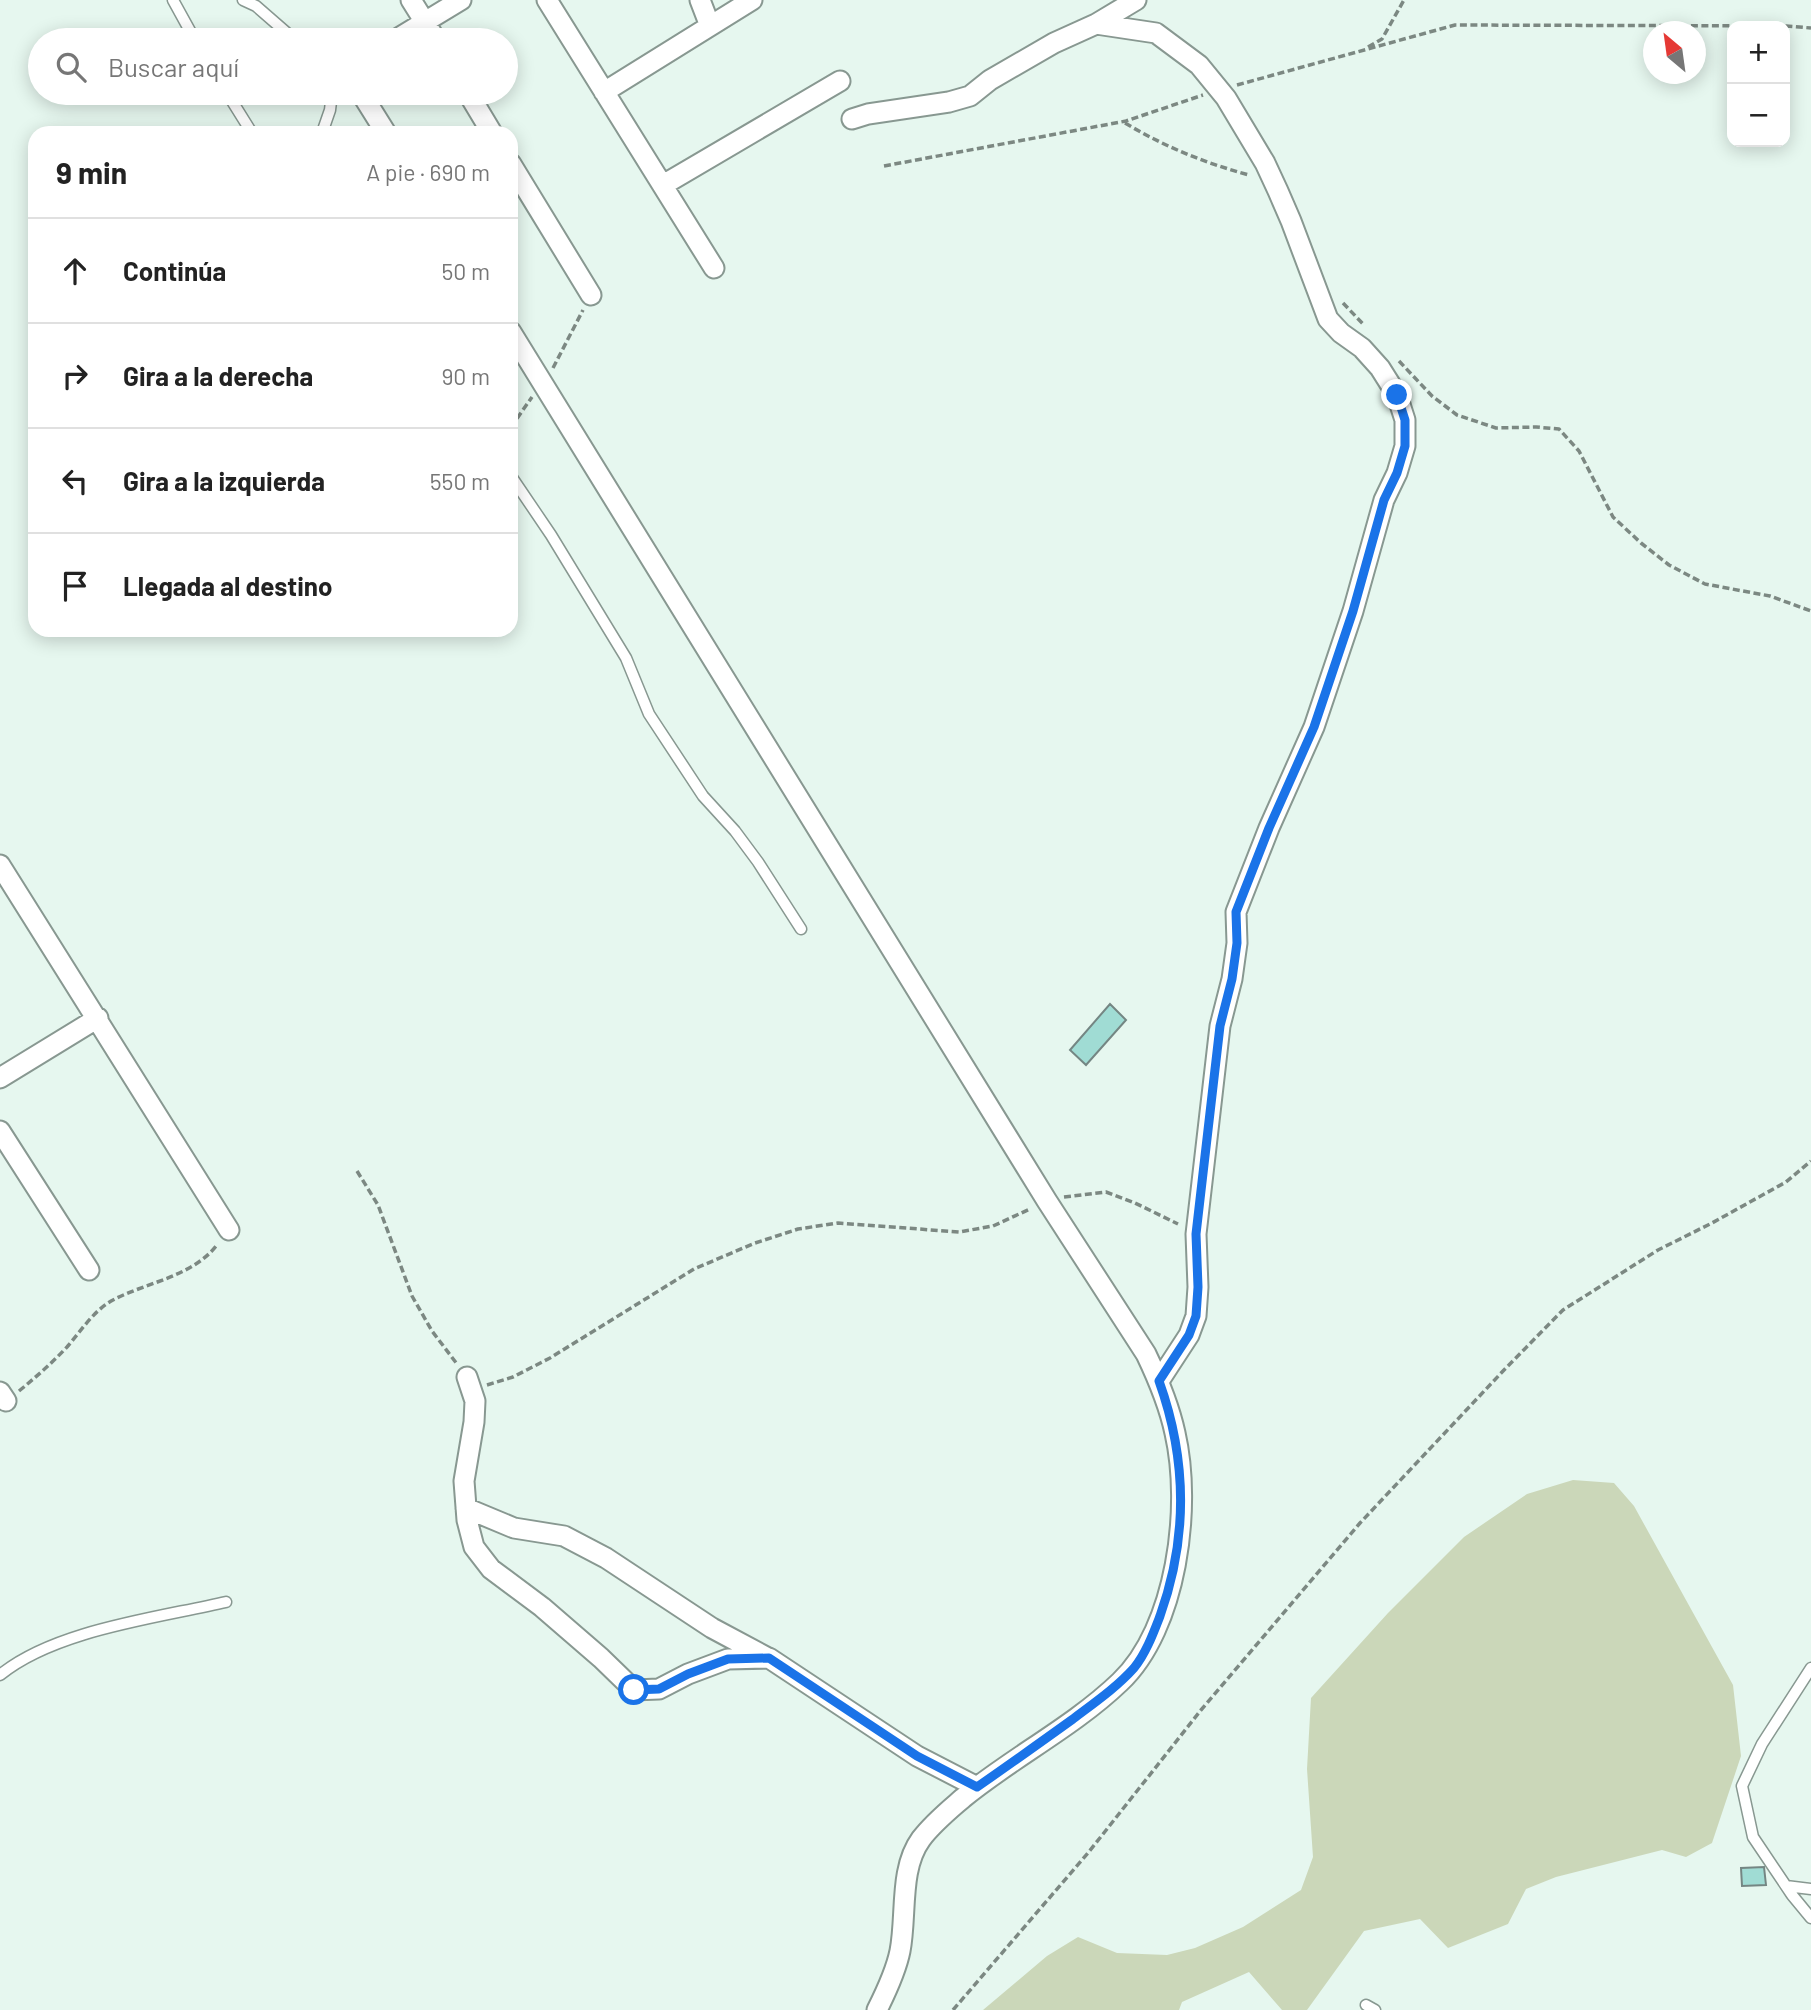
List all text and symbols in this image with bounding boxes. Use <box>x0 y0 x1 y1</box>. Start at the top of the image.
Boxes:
north arrow <box>1643 21 1706 84</box>
map controls <box>1727 21 1790 147</box>
button: + <box>1727 21 1790 84</box>
search box <box>28 28 518 105</box>
icon: search <box>52 48 90 86</box>
text: Buscar aquí <box>108 51 239 82</box>
button: − <box>1727 84 1790 147</box>
text: 9 min <box>56 154 127 190</box>
text: A pie · 690 m <box>366 158 490 186</box>
icon: ahead <box>56 252 94 290</box>
text: Continúa <box>123 255 226 286</box>
text: 50 m <box>442 257 490 285</box>
icon: right <box>56 357 94 395</box>
text: Gira a la derecha <box>123 360 313 391</box>
text: 90 m <box>441 362 490 390</box>
route end <box>1381 379 1412 410</box>
icon: left <box>56 462 94 500</box>
text: Gira a la izquierda <box>123 465 325 496</box>
text: 550 m <box>430 467 490 495</box>
icon: arrive <box>56 567 94 605</box>
text: Llegada al destino <box>123 570 332 601</box>
route start <box>618 1674 649 1705</box>

